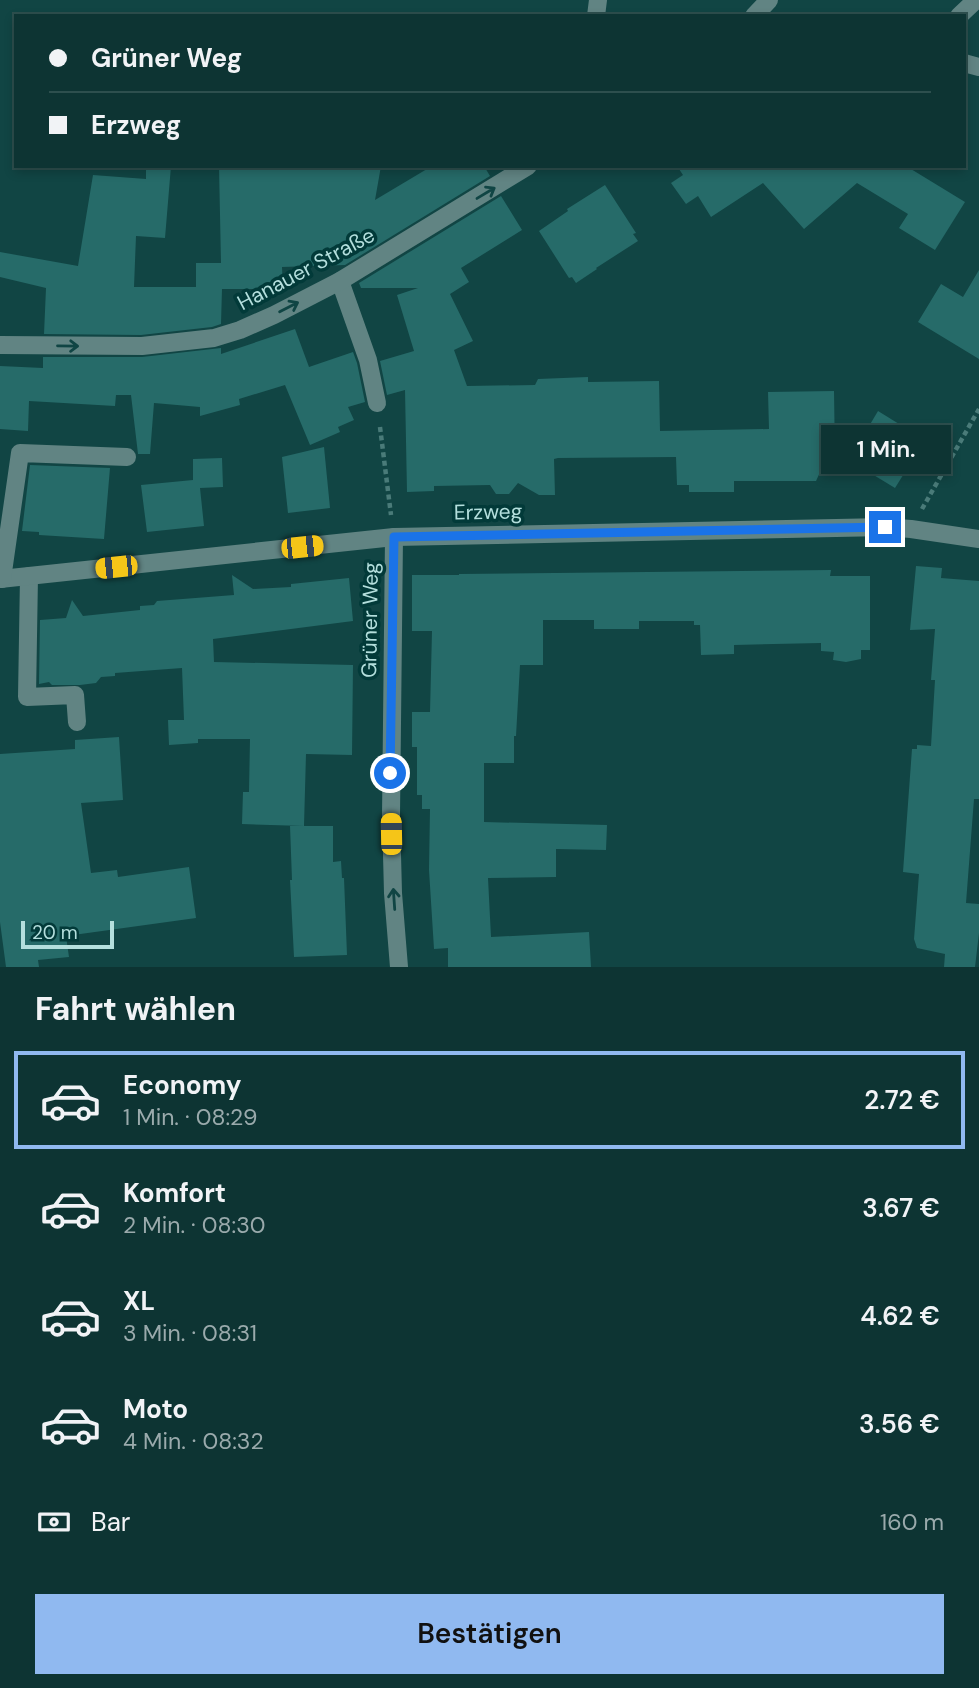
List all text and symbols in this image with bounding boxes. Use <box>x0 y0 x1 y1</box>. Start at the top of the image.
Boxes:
text: Grüner Weg <box>91 41 242 75</box>
text: Erzweg <box>91 108 181 142</box>
one-way arrow <box>475 186 495 200</box>
street label: Hanauer Straße <box>232 221 380 317</box>
one-way arrow <box>278 300 299 314</box>
one-way arrow <box>56 339 79 353</box>
callout: 1 Min. <box>820 426 950 475</box>
text: 1 Min. <box>856 434 916 464</box>
street label: Erzweg <box>454 497 523 527</box>
route end <box>869 511 901 543</box>
car <box>281 534 324 560</box>
car <box>95 554 138 580</box>
street label: Grüner Weg <box>355 562 385 678</box>
route start <box>374 757 406 789</box>
car <box>381 813 402 855</box>
one-way arrow <box>387 888 400 911</box>
scale bar <box>21 918 114 950</box>
text: 20 m <box>32 920 78 945</box>
text: Fahrt wählen <box>35 988 236 1030</box>
text: Economy <box>123 1068 241 1102</box>
icon: car <box>39 1069 102 1132</box>
text: 2.72 € <box>864 1083 940 1117</box>
text: 1 Min. · 08:29 <box>123 1102 258 1132</box>
text: Komfort <box>123 1176 226 1210</box>
icon: car <box>39 1177 102 1240</box>
text: 3.67 € <box>862 1191 940 1225</box>
text: 2 Min. · 08:30 <box>123 1210 265 1240</box>
text: XL <box>123 1284 155 1318</box>
icon: car <box>39 1285 102 1348</box>
text: 4.62 € <box>860 1299 940 1333</box>
text: 3 Min. · 08:31 <box>123 1318 257 1348</box>
text: Moto <box>123 1392 188 1426</box>
icon: car <box>39 1393 102 1456</box>
text: 3.56 € <box>859 1407 940 1441</box>
text: 4 Min. · 08:32 <box>123 1426 264 1456</box>
icon: cash <box>35 1503 73 1541</box>
text: Bar <box>91 1505 130 1539</box>
text: 160 m <box>880 1507 944 1537</box>
button: Bestätigen <box>35 1594 944 1674</box>

